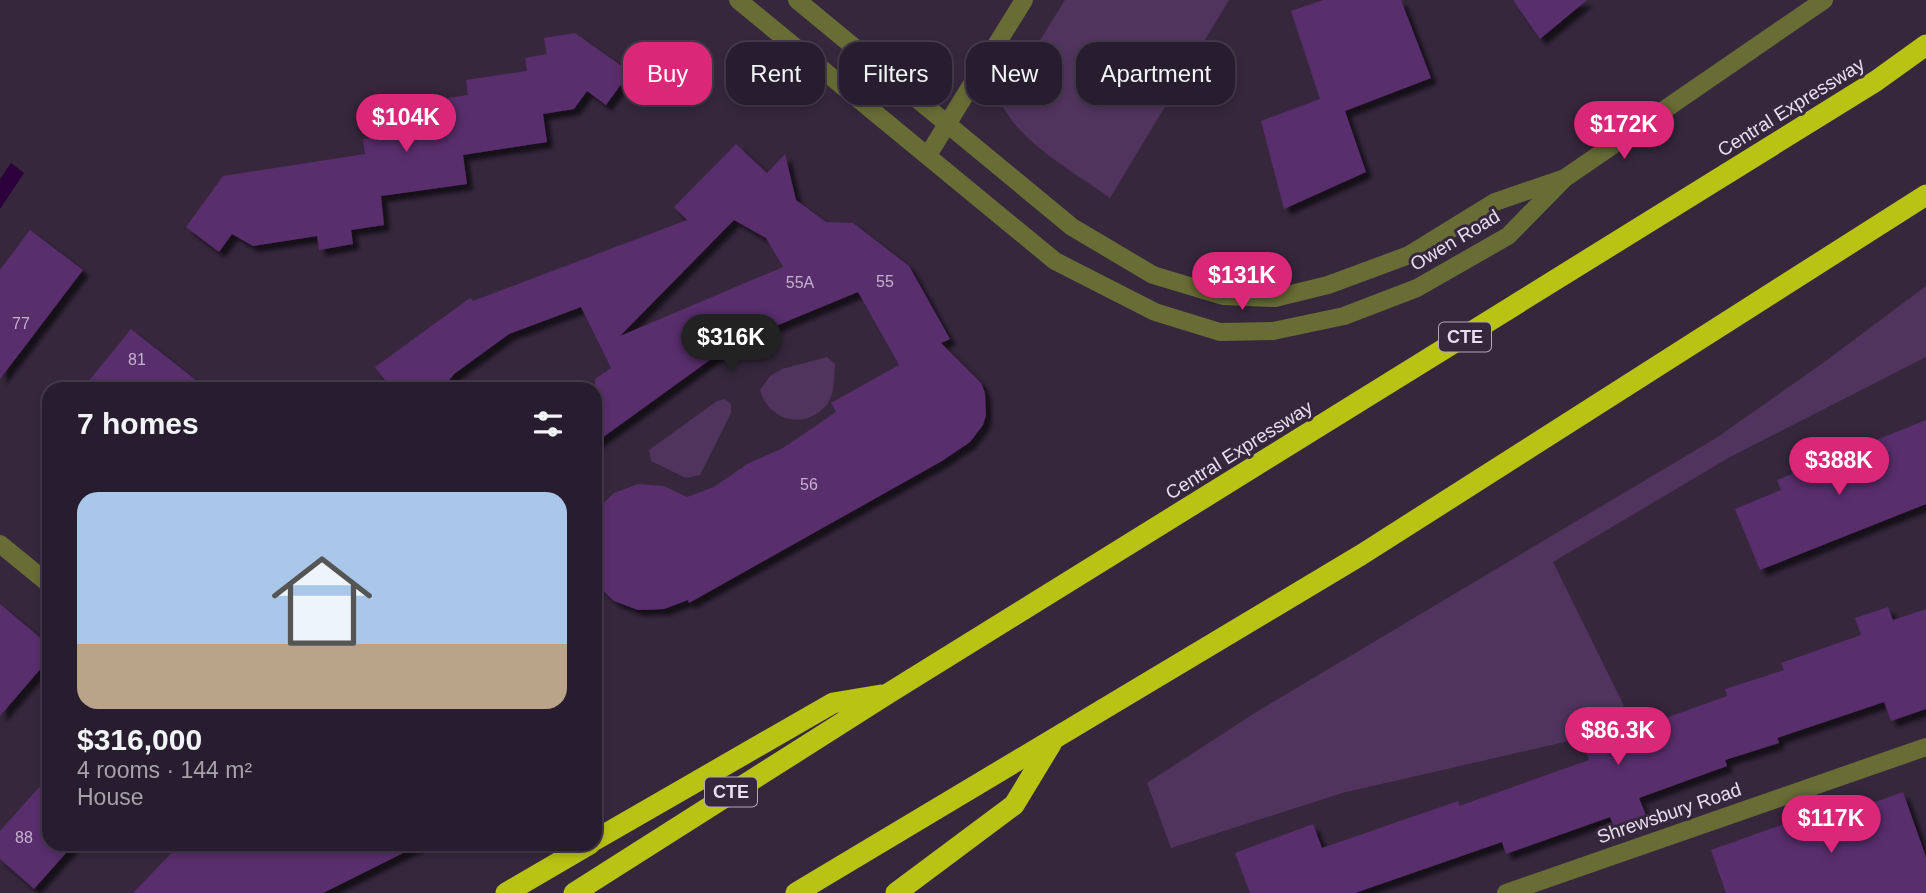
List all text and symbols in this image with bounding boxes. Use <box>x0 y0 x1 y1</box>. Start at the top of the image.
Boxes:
chip: Buy <box>623 42 712 105</box>
chip: Rent <box>726 42 825 105</box>
chip: Filters <box>839 42 952 105</box>
chip: New <box>966 42 1062 105</box>
chip: Apartment <box>1076 42 1235 105</box>
street label: Central Expressway <box>1714 53 1869 161</box>
pin: $104K <box>357 94 455 154</box>
pin: $172K <box>1575 102 1673 161</box>
text: $104K <box>372 104 440 130</box>
text: $172K <box>1590 111 1658 137</box>
street label: Owen Road <box>1407 205 1503 275</box>
pin: $131K <box>1193 252 1291 312</box>
text: $131K <box>1208 262 1276 288</box>
house number: 55 <box>876 273 894 290</box>
house number: 55A <box>786 274 815 291</box>
pin: $316K <box>682 314 780 374</box>
house number: 77 <box>12 315 30 332</box>
road number: CTE <box>1439 323 1491 352</box>
text: $316K <box>697 324 765 350</box>
house number: 81 <box>128 351 146 368</box>
street label: Central Expressway <box>1162 396 1317 504</box>
icon: filters <box>529 405 567 443</box>
text: 7 homes <box>77 407 199 440</box>
pin: $388K <box>1790 438 1888 497</box>
text: $388K <box>1805 447 1873 473</box>
house number: 56 <box>800 476 818 493</box>
icon: home <box>259 538 385 664</box>
pin: $86.3K <box>1561 708 1675 767</box>
text: $86.3K <box>1581 717 1655 743</box>
text: $316,000 <box>77 723 202 756</box>
text: 4 rooms · 144 m² <box>77 757 252 783</box>
road number: CTE <box>705 778 757 806</box>
street label: Shrewsbury Road <box>1594 778 1744 848</box>
text: House <box>77 784 143 810</box>
pin: $117K <box>1782 796 1880 855</box>
text: $117K <box>1798 805 1864 831</box>
house number: 88 <box>15 829 33 846</box>

